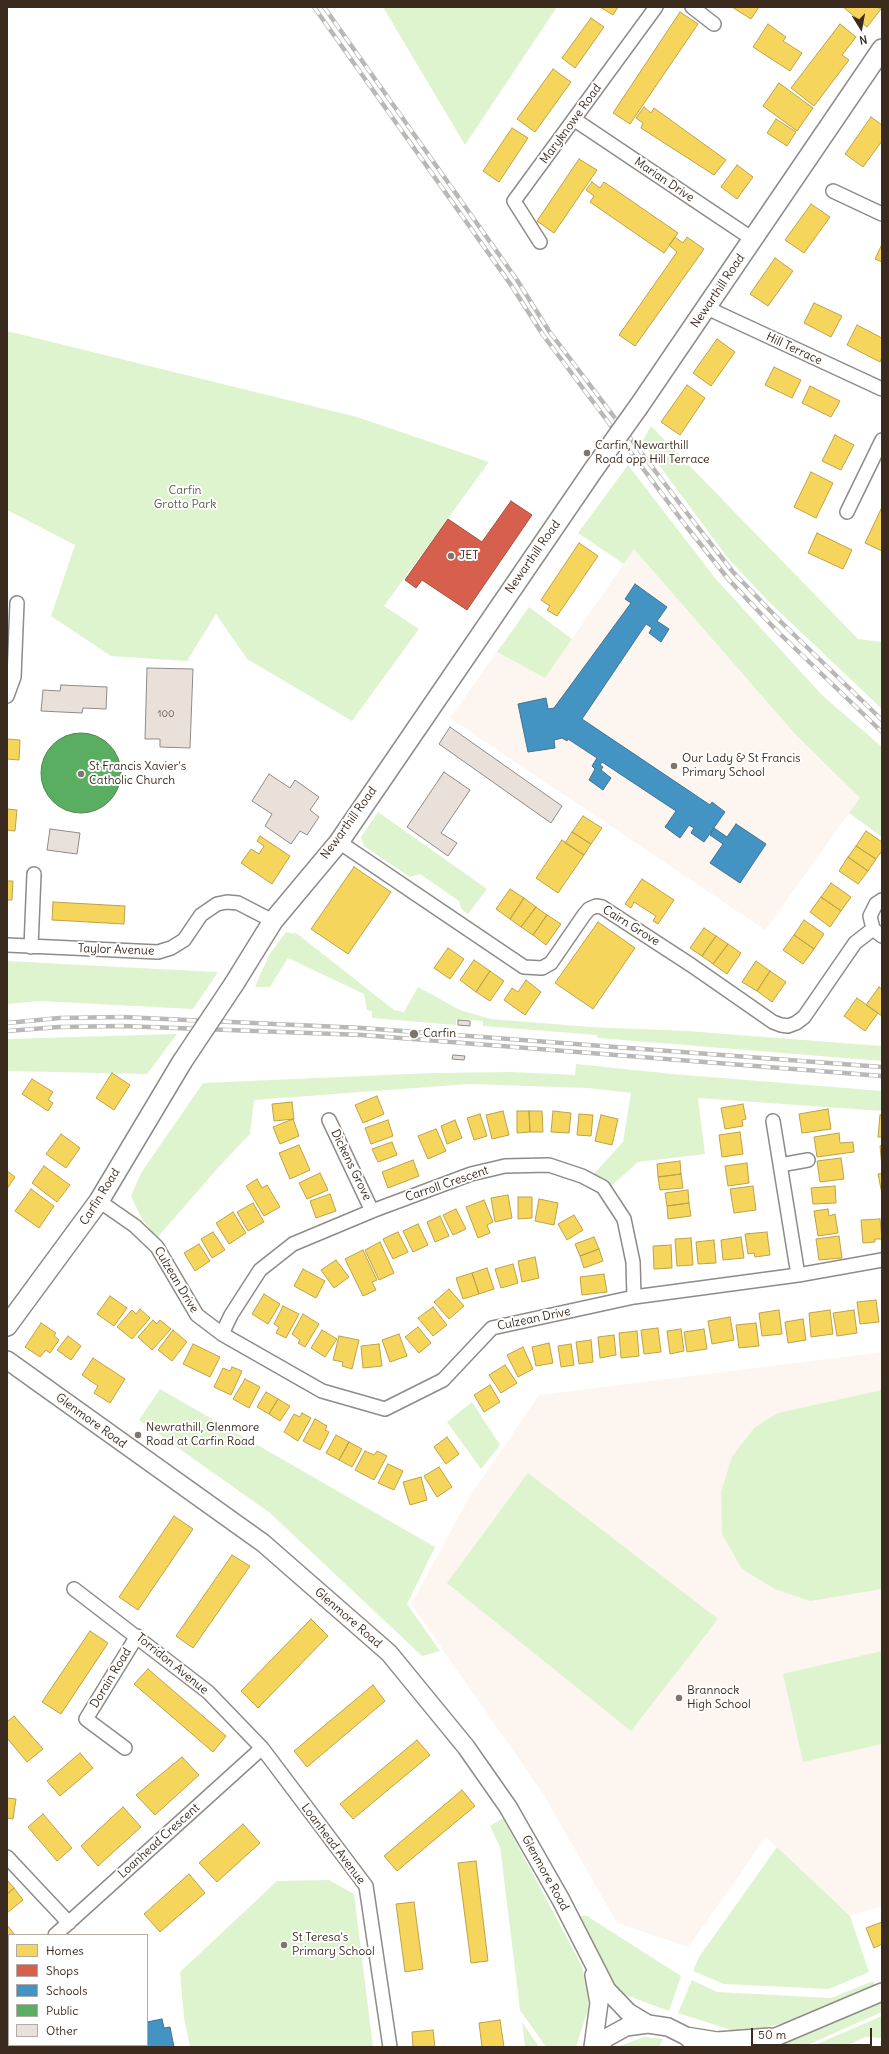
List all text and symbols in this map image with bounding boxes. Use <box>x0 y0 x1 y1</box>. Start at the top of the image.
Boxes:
north arrow <box>841 8 881 48</box>
text: N <box>858 32 868 47</box>
street label: Maryknowe Road <box>537 81 605 167</box>
street label: Marian Drive <box>631 155 697 205</box>
street label: Newarthill Road <box>688 251 748 331</box>
street label: Hill Terrace <box>764 330 824 368</box>
place label: Carfin, Newarthill Road opp Hill Terrace <box>595 439 710 467</box>
marker: Carfin, Newarthill Road opp Hill Terrace <box>582 448 592 458</box>
park label: Carfin Grotto Park <box>154 484 216 512</box>
street label: Newarthill Road <box>502 518 564 596</box>
place label: JET <box>459 549 479 563</box>
marker: JET <box>446 551 456 561</box>
house number: 100 <box>157 708 175 720</box>
place label: Our Lady & St Francis Primary School <box>682 752 801 780</box>
place label: St Francis Xavier's Catholic Church <box>89 760 186 788</box>
marker: Our Lady & St Francis Primary School <box>669 761 679 771</box>
marker: St Francis Xavier's Catholic Church <box>76 769 86 779</box>
street label: Newarthill Road <box>318 784 380 862</box>
street label: Cairn Grove <box>600 903 662 949</box>
street label: Taylor Avenue <box>78 941 154 959</box>
place label: Carfin <box>423 1027 456 1041</box>
marker: Carfin <box>408 1028 420 1040</box>
street label: Dickens Grove <box>328 1127 374 1203</box>
street label: Carroll Crescent <box>404 1163 490 1205</box>
street label: Carfin Road <box>77 1166 123 1228</box>
street label: Culzean Drive <box>151 1244 201 1316</box>
street label: Culzean Drive <box>496 1304 572 1334</box>
street label: Glenmore Road <box>53 1390 129 1452</box>
place label: Newrathill, Glenmore Road at Carfin Road <box>146 1421 259 1449</box>
marker: Newrathill, Glenmore Road at Carfin Road <box>133 1430 143 1440</box>
street label: Glenmore Road <box>312 1585 384 1651</box>
street label: Torridon Avenue <box>133 1631 211 1697</box>
street label: Dorain Road <box>87 1645 135 1711</box>
place label: Brannock High School <box>687 1684 751 1712</box>
marker: Brannock High School <box>674 1693 684 1703</box>
street label: Loanhead Crescent <box>115 1801 203 1881</box>
street label: Loanhead Avenue <box>298 1801 368 1887</box>
street label: Glenmore Road <box>518 1833 572 1913</box>
place label: St Teresa's Primary School <box>292 1931 375 1959</box>
legend <box>8 1934 148 2046</box>
marker: St Teresa's Primary School <box>279 1940 289 1950</box>
text: Homes <box>46 1943 84 1958</box>
text: Shops <box>46 1963 79 1978</box>
text: Schools <box>46 1983 87 1998</box>
text: Public <box>46 2003 78 2018</box>
scale bar <box>753 2020 874 2046</box>
text: Other <box>46 2023 78 2038</box>
text: 50 m <box>758 2027 786 2042</box>

